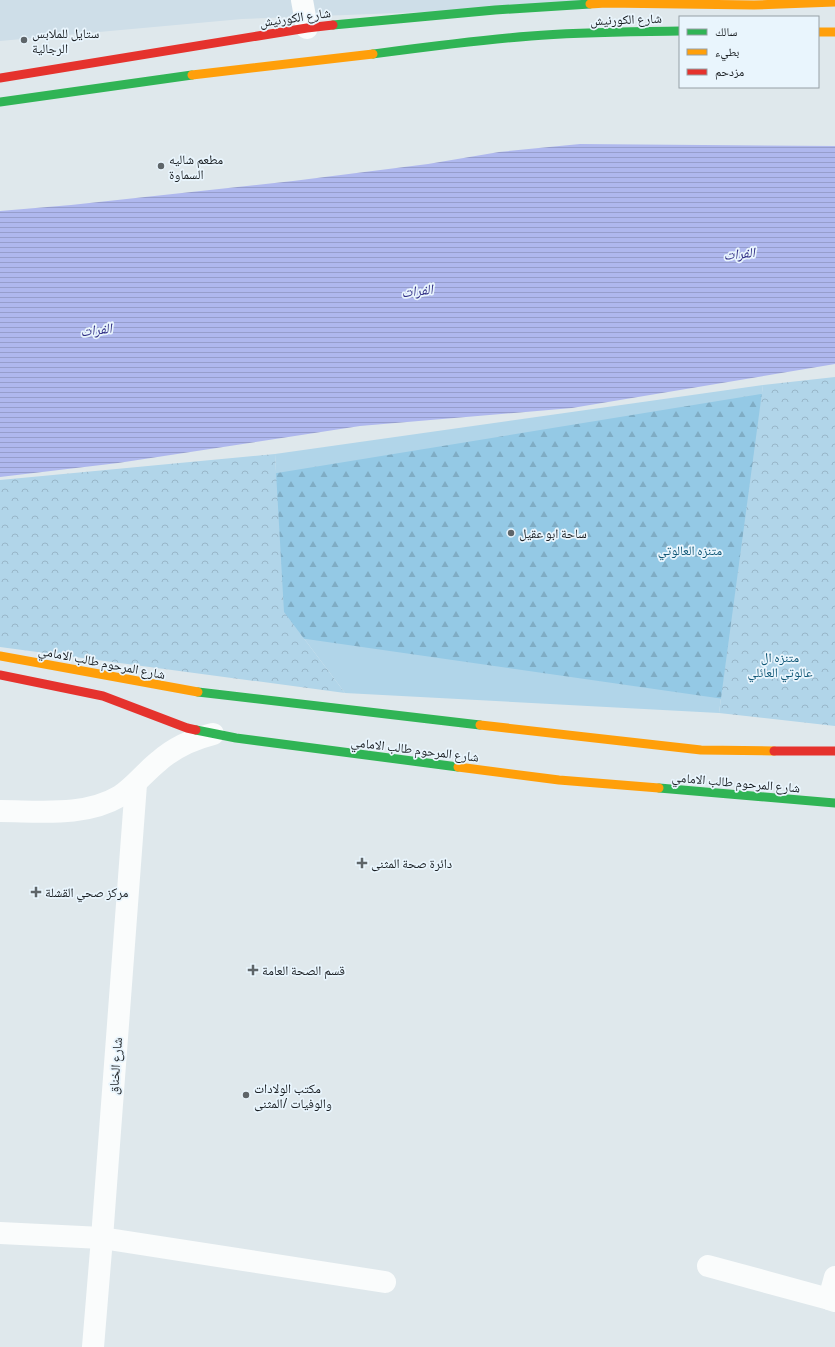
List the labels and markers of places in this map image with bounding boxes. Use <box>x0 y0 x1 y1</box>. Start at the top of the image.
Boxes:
place label: ستايل للملابس الرجالية <box>32 25 99 57</box>
marker: ستايل للملابس الرجالية <box>19 35 29 45</box>
place label: مطعم شاليه السماوة <box>169 151 223 183</box>
marker: مطعم شاليه السماوة <box>156 161 166 171</box>
place label: ساحة ابو عقيل <box>519 525 587 542</box>
marker: ساحة ابو عقيل <box>506 528 516 538</box>
place label: دائرة صحة المثنى <box>371 855 452 872</box>
marker: دائرة صحة المثنى <box>356 857 368 869</box>
place label: مركز صحي القشلة <box>45 884 128 903</box>
marker: مركز صحي القشلة <box>30 886 42 898</box>
place label: قسم الصحة العامة <box>262 962 345 979</box>
marker: قسم الصحة العامة <box>247 964 259 976</box>
place label: مكتب الولادات والوفيات /المثنى <box>254 1080 332 1112</box>
marker: مكتب الولادات والوفيات /المثنى <box>241 1090 251 1100</box>

